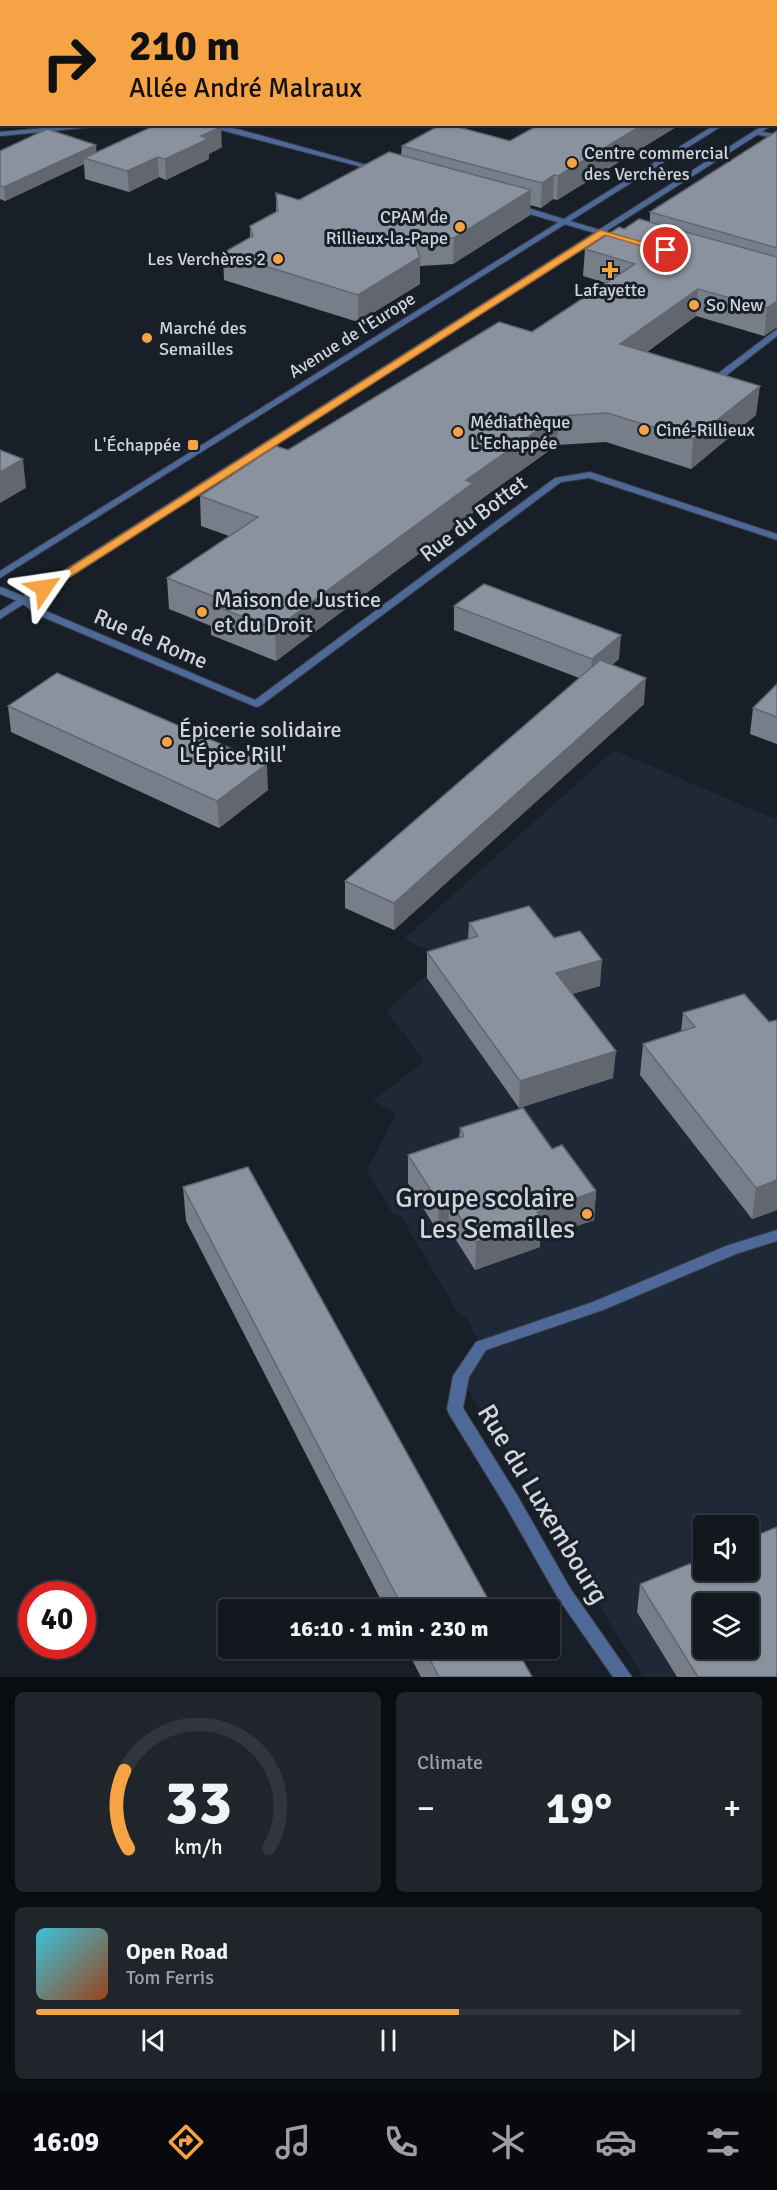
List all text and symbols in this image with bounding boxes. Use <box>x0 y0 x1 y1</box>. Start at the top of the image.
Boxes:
text: 210 m <box>129 21 240 72</box>
icon: right <box>30 24 108 102</box>
text: Allée André Malraux <box>129 72 362 105</box>
place label: Centre commercial des Verchères <box>584 142 729 185</box>
marker: Centre commercial des Verchères <box>565 156 579 170</box>
place label: CPAM de Rillieux-la-Pape <box>326 206 448 249</box>
marker: CPAM de Rillieux-la-Pape <box>453 220 467 234</box>
pin <box>640 224 691 275</box>
icon: arrive <box>649 233 682 266</box>
place label: Les Verchères 2 <box>147 248 266 270</box>
marker: Les Verchères 2 <box>271 252 285 266</box>
marker: Lafayette <box>603 263 617 277</box>
place label: Lafayette <box>574 279 646 301</box>
street label: Avenue de l'Europe <box>285 287 419 383</box>
place label: So New <box>706 294 763 316</box>
marker: So New <box>687 298 701 312</box>
place label: Marché des Semailles <box>159 317 247 360</box>
marker: Marché des Semailles <box>140 331 154 345</box>
place label: Médiathèque L'Echappée <box>470 411 570 454</box>
place label: Ciné-Rillieux <box>656 419 756 441</box>
marker: Ciné-Rillieux <box>637 423 651 437</box>
marker: Médiathèque L'Echappée <box>451 425 465 439</box>
place label: L'Échappée <box>94 434 181 456</box>
marker: L'Échappée <box>186 438 200 452</box>
street label: Rue du Bottet <box>414 469 533 568</box>
position arrow <box>12 556 76 620</box>
place label: Maison de Justice et du Droit <box>214 586 381 638</box>
street label: Rue de Rome <box>90 602 212 675</box>
marker: Maison de Justice et du Droit <box>195 605 209 619</box>
place label: Épicerie solidaire L'Épice'Rill' <box>179 716 342 768</box>
marker: Épicerie solidaire L'Épice'Rill' <box>160 735 174 749</box>
place label: Groupe scolaire Les Semailles <box>395 1182 575 1246</box>
marker: Groupe scolaire Les Semailles <box>580 1207 594 1221</box>
street label: Rue du Luxembourg <box>470 1398 615 1610</box>
map controls <box>693 1515 759 1659</box>
button: sound <box>693 1515 759 1581</box>
speed limit sign: 40 <box>18 1581 96 1659</box>
button: layers <box>693 1593 759 1659</box>
text: 16:10 · 1 min · 230 m <box>289 1615 489 1642</box>
text: Climate <box>417 1750 483 1775</box>
text: 33 <box>164 1764 232 1841</box>
text: 19° <box>546 1781 612 1836</box>
text: − <box>417 1788 435 1829</box>
text: + <box>723 1788 741 1829</box>
text: km/h <box>174 1834 222 1860</box>
text: Open Road <box>126 1938 228 1965</box>
text: Tom Ferris <box>126 1965 214 1990</box>
icon: previous <box>137 2024 170 2057</box>
icon: pause <box>372 2024 405 2057</box>
icon: next <box>607 2024 640 2057</box>
icon: directions <box>165 2121 207 2163</box>
icon: music <box>272 2121 314 2163</box>
icon: phone <box>380 2121 422 2163</box>
icon: climate <box>487 2121 529 2163</box>
icon: car <box>595 2121 637 2163</box>
icon: filters <box>702 2121 744 2163</box>
text: 16:09 <box>33 2126 99 2159</box>

